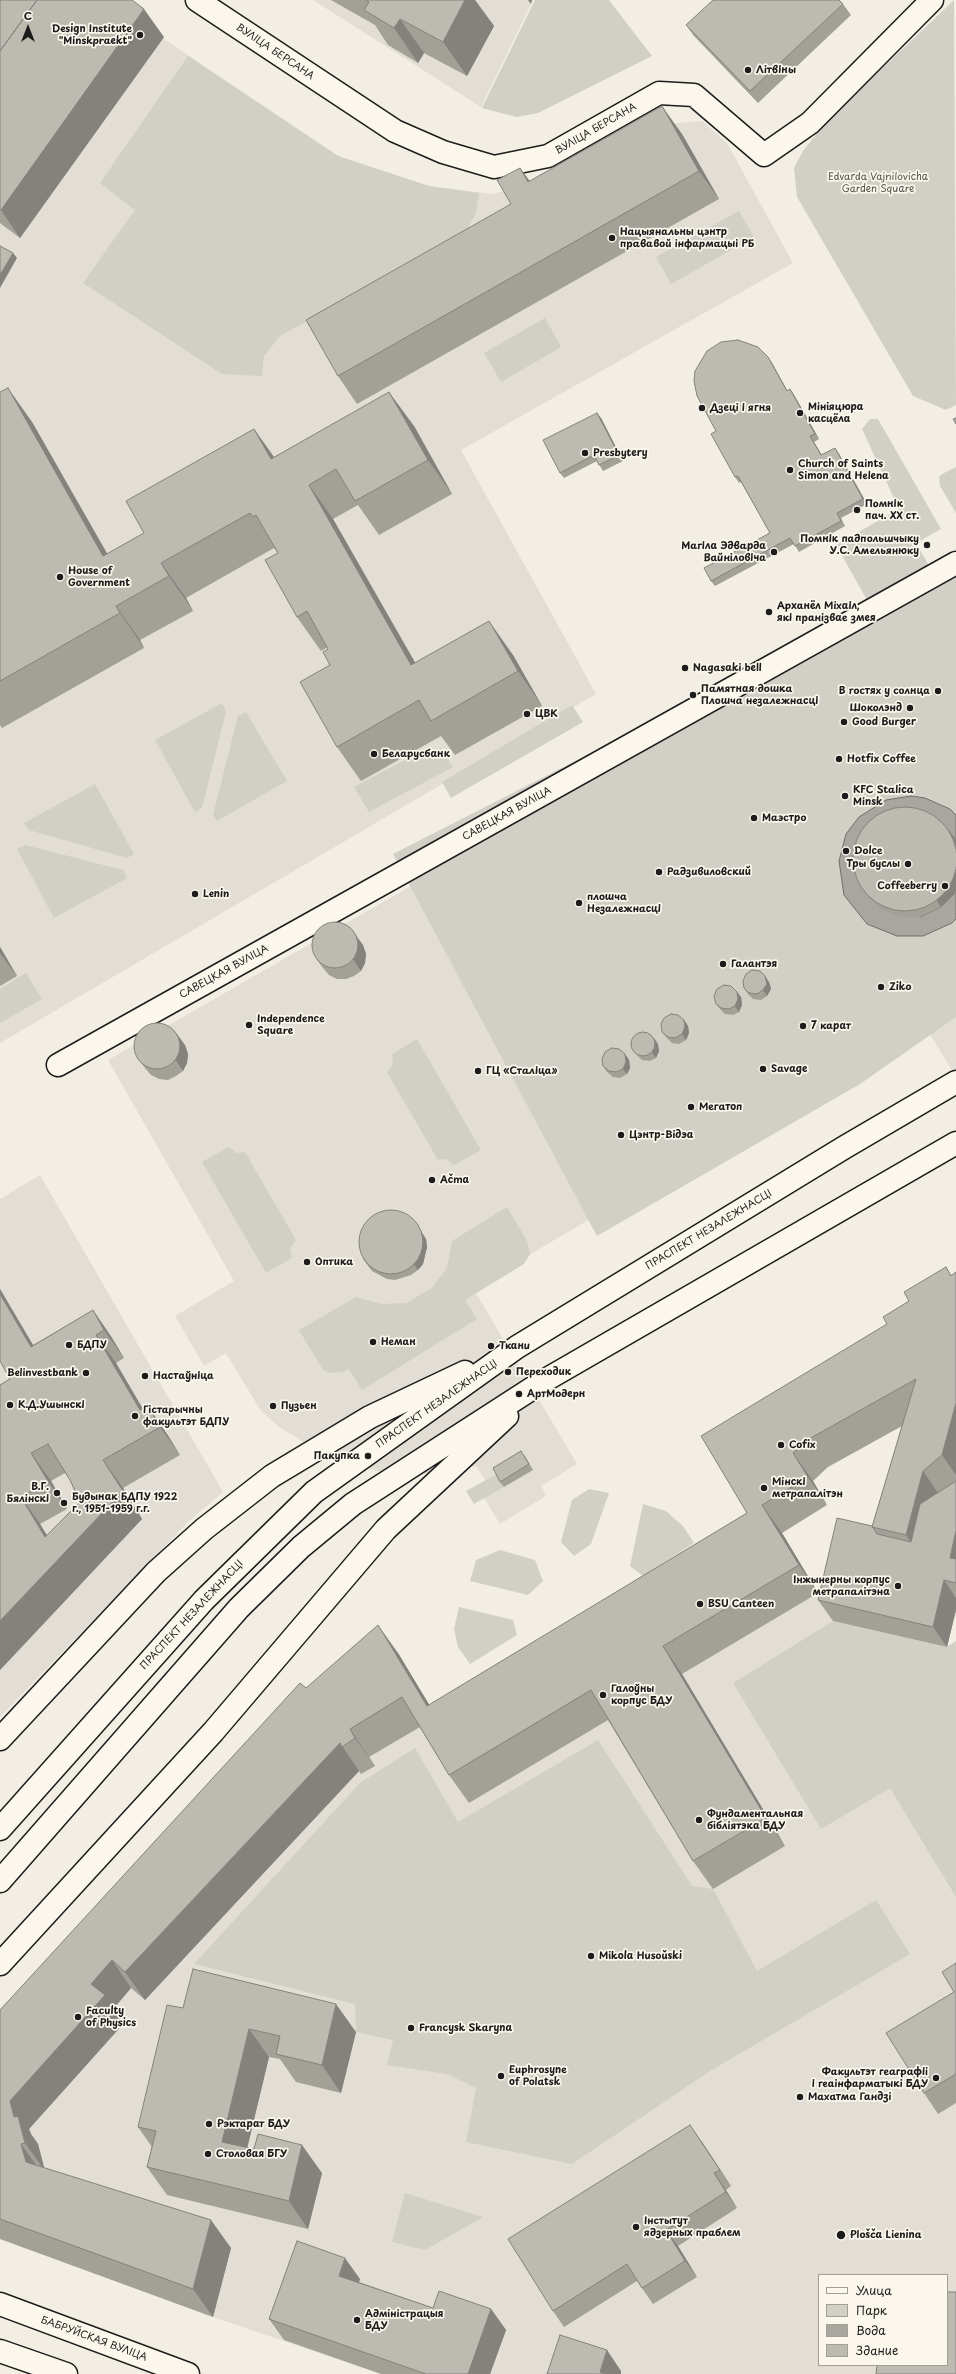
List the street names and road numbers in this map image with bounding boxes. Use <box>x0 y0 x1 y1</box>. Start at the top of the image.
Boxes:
street label: ВУЛІЦА БЕРСАНА <box>234 21 316 83</box>
street label: ВУЛІЦА БЕРСАНА <box>553 101 639 157</box>
street label: САВЕЦКАЯ ВУЛІЦА <box>460 785 554 843</box>
street label: САВЕЦКАЯ ВУЛІЦА <box>177 943 271 1001</box>
street label: ПРАСПЕКТ НЕЗАЛЕЖНАСЦІ <box>644 1187 774 1273</box>
street label: ПРАСПЕКТ НЕЗАЛЕЖНАСЦІ <box>374 1357 500 1451</box>
street label: ПРАСПЕКТ НЕЗАЛЕЖНАСЦІ <box>138 1558 246 1672</box>
street label: БАБРУЙСКАЯ ВУЛІЦА <box>39 2314 149 2364</box>

